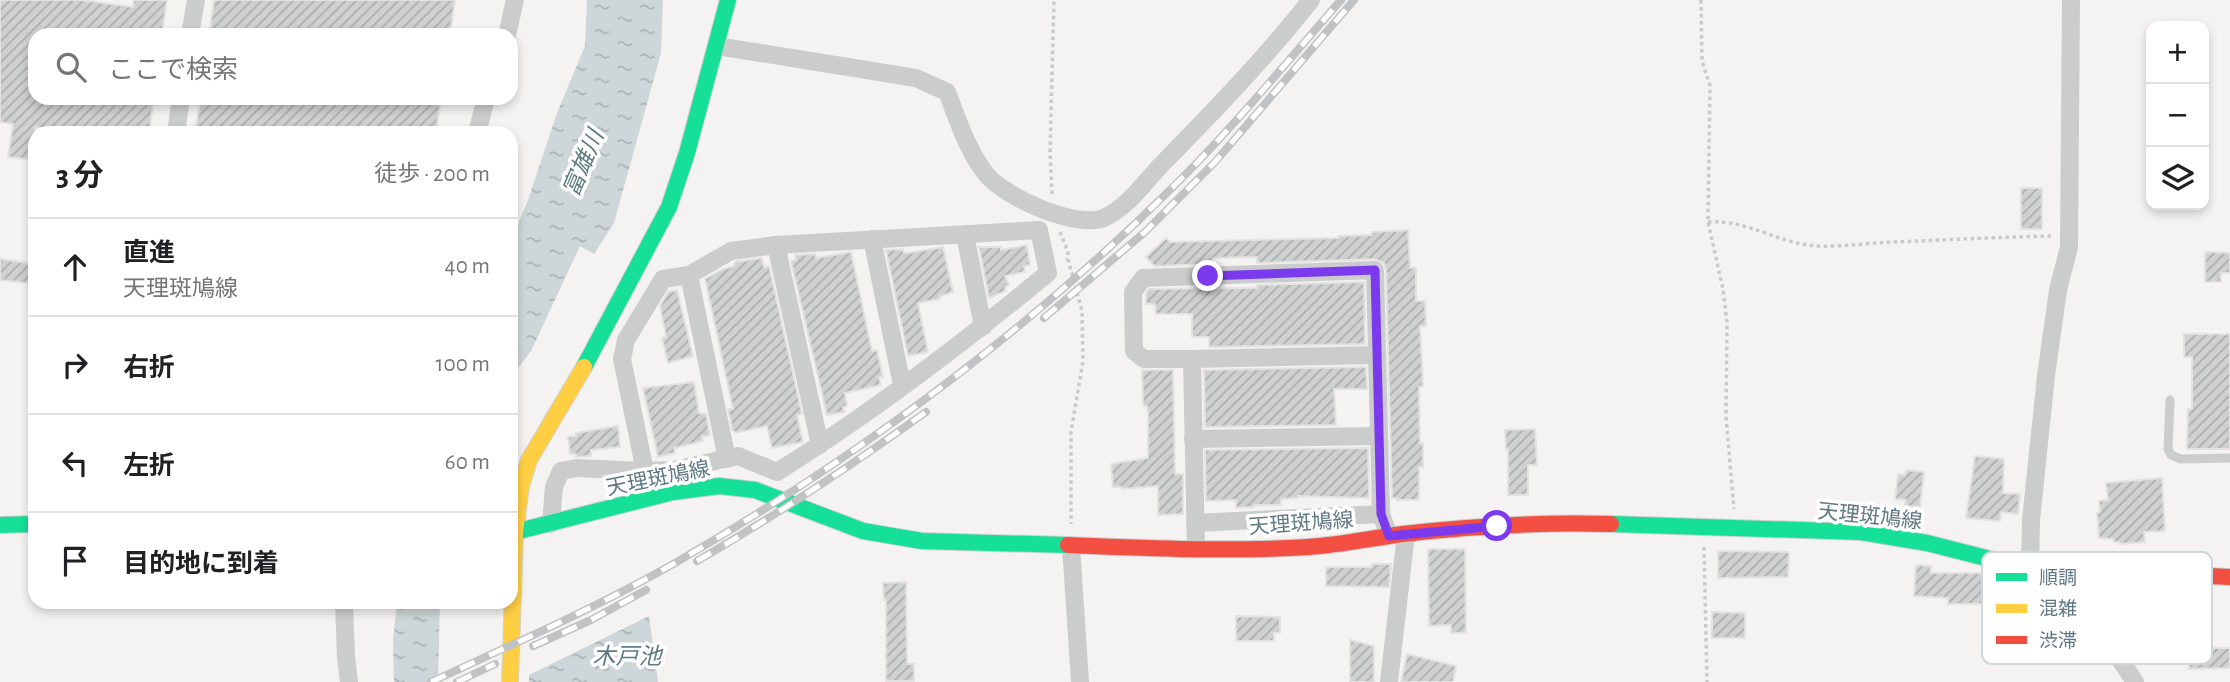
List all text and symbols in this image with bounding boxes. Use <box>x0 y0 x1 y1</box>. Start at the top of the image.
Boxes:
map controls <box>2146 21 2209 210</box>
button: + <box>2146 21 2209 84</box>
search box <box>28 28 518 105</box>
icon: search <box>52 48 90 86</box>
text: ここで検索 <box>108 57 238 83</box>
button: − <box>2146 84 2209 147</box>
water label: 富雄川 <box>558 124 610 200</box>
button: layers <box>2146 147 2209 210</box>
text: 3 分 <box>56 161 103 191</box>
text: 徒歩 · 200 m <box>374 163 490 186</box>
text: 直進 <box>123 240 175 266</box>
icon: ahead <box>56 248 94 286</box>
text: 40 m <box>445 255 490 278</box>
route end <box>1192 260 1223 291</box>
text: 天理斑鳩線 <box>123 278 238 301</box>
icon: right <box>56 346 94 384</box>
text: 100 m <box>436 353 490 376</box>
text: 右折 <box>123 355 175 381</box>
icon: left <box>56 444 94 482</box>
text: 60 m <box>445 451 490 474</box>
text: 左折 <box>123 453 175 479</box>
street label: 天理斑鳩線 <box>604 457 712 499</box>
street label: 天理斑鳩線 <box>1817 500 1923 532</box>
street label: 天理斑鳩線 <box>1248 508 1354 538</box>
route start <box>1481 510 1512 541</box>
icon: arrive <box>56 542 94 580</box>
text: 目的地に到着 <box>123 551 279 577</box>
legend <box>1982 552 2212 664</box>
text: 順調 <box>2039 568 2077 588</box>
text: 混雑 <box>2039 598 2077 619</box>
text: 渋滞 <box>2039 630 2077 651</box>
water label: 木戸池 <box>593 644 664 669</box>

